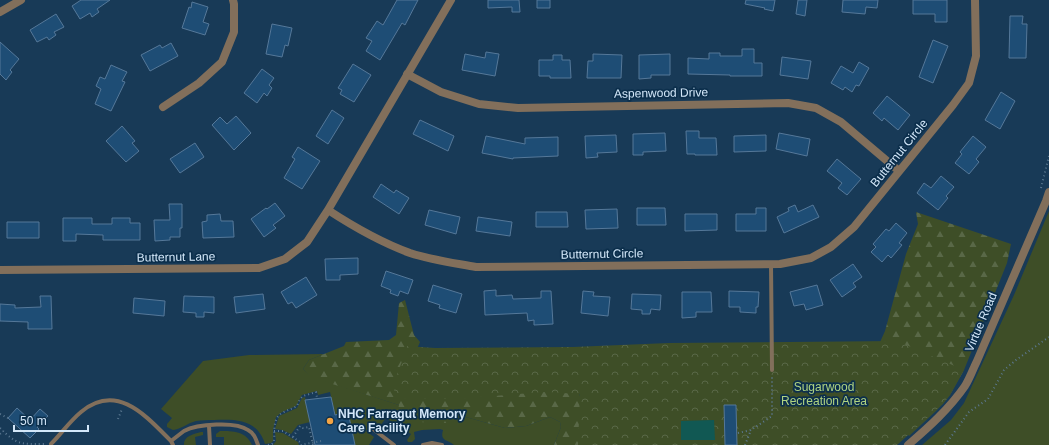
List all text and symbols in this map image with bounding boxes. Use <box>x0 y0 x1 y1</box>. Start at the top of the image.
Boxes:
street label: Aspenwood Drive <box>614 85 708 101</box>
street label: Butternut Circle <box>868 116 931 190</box>
street label: Butternut Circle <box>561 246 644 262</box>
street label: Butternut Lane <box>137 249 216 265</box>
street label: Virtue Road <box>962 290 1000 354</box>
park label: Sugarwood Recreation Area <box>781 380 867 408</box>
scale bar <box>14 407 88 433</box>
place label: NHC Farragut Memory Care Facility <box>338 407 466 435</box>
text: 50 m <box>20 414 47 428</box>
marker: NHC Farragut Memory Care Facility <box>325 416 335 426</box>

